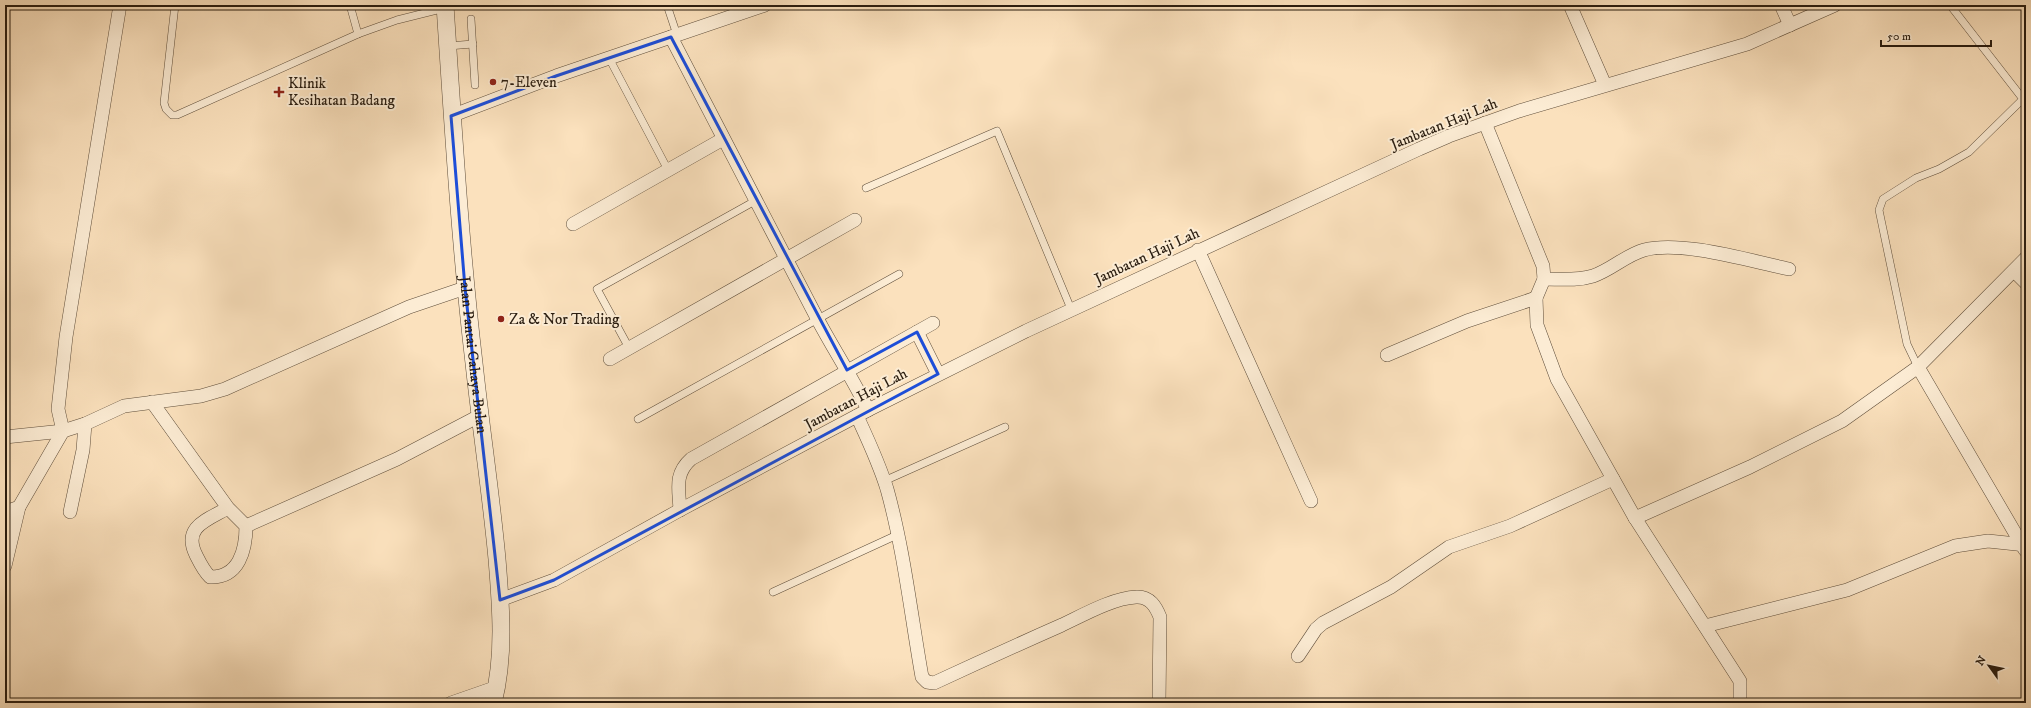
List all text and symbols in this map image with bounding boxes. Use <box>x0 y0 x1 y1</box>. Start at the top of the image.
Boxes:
scale bar <box>1881 22 1991 48</box>
text: 50 m <box>1887 29 1911 44</box>
place label: 7-Eleven <box>501 73 557 92</box>
place label: Klinik Kesihatan Badang <box>288 74 395 110</box>
marker: 7-Eleven <box>488 77 498 87</box>
marker: Klinik Kesihatan Badang <box>273 86 285 98</box>
street label: Jambatan Haji Lah <box>1386 94 1500 155</box>
street label: Jambatan Haji Lah <box>1090 223 1203 289</box>
street label: Jalan Pantai Cahaya Bulan <box>455 273 492 435</box>
place label: Za & Nor Trading <box>509 310 620 329</box>
marker: Za & Nor Trading <box>496 314 506 324</box>
street label: Jambatan Haji Lah <box>800 364 911 435</box>
north arrow <box>1969 646 2009 686</box>
text: N <box>1973 653 1990 669</box>

